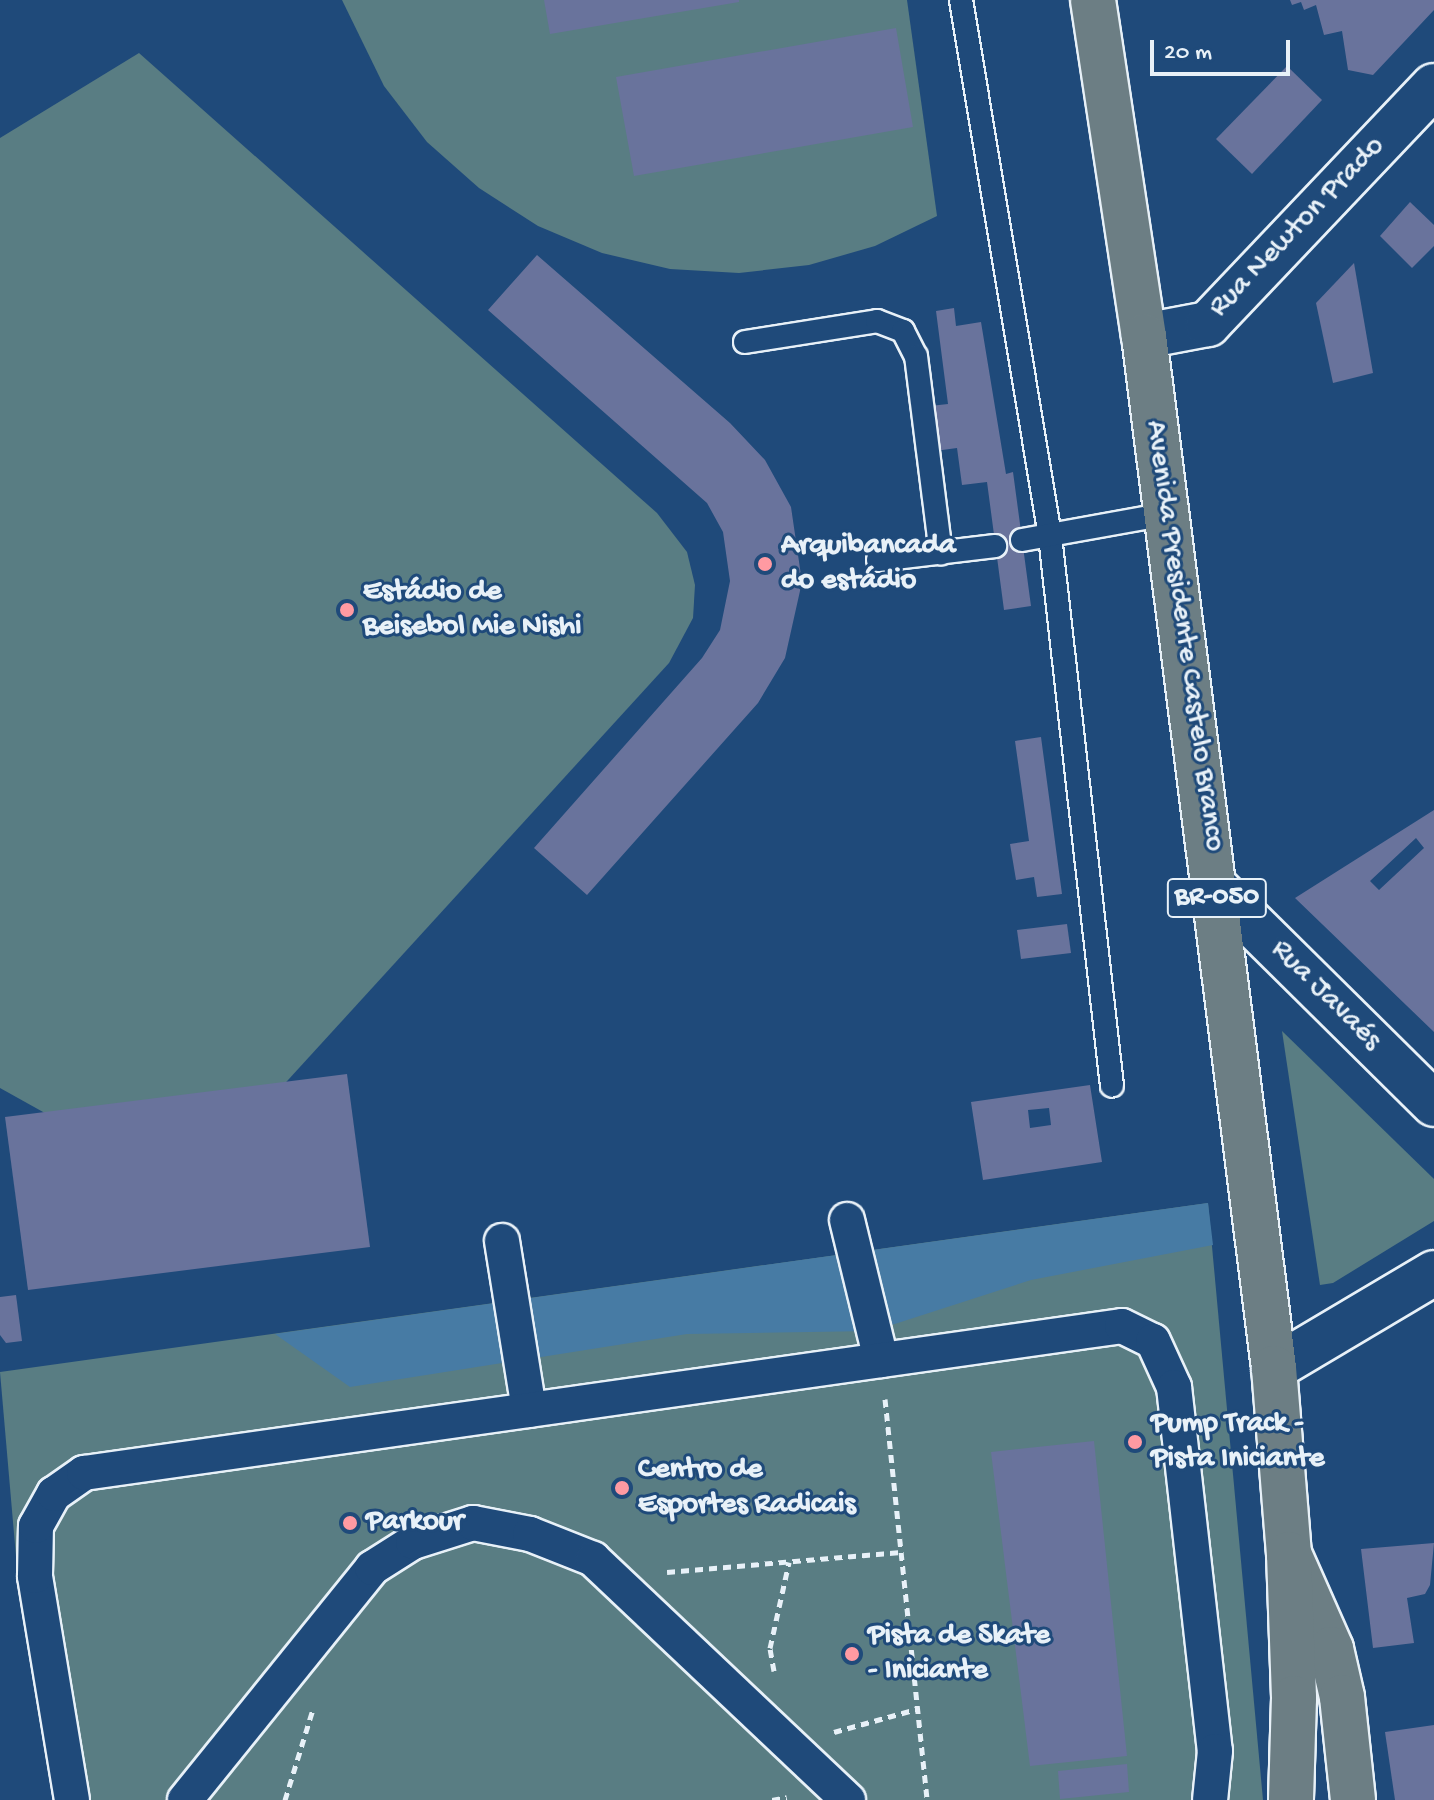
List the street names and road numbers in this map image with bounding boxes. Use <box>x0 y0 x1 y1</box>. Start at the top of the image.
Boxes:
street label: Rua Newton Prado <box>1202 130 1394 326</box>
street label: Avenida Presidente Castelo Branco <box>1135 418 1231 854</box>
road number: BR-050 <box>1165 874 1269 922</box>
street label: Rua Javaés <box>1262 933 1388 1059</box>

